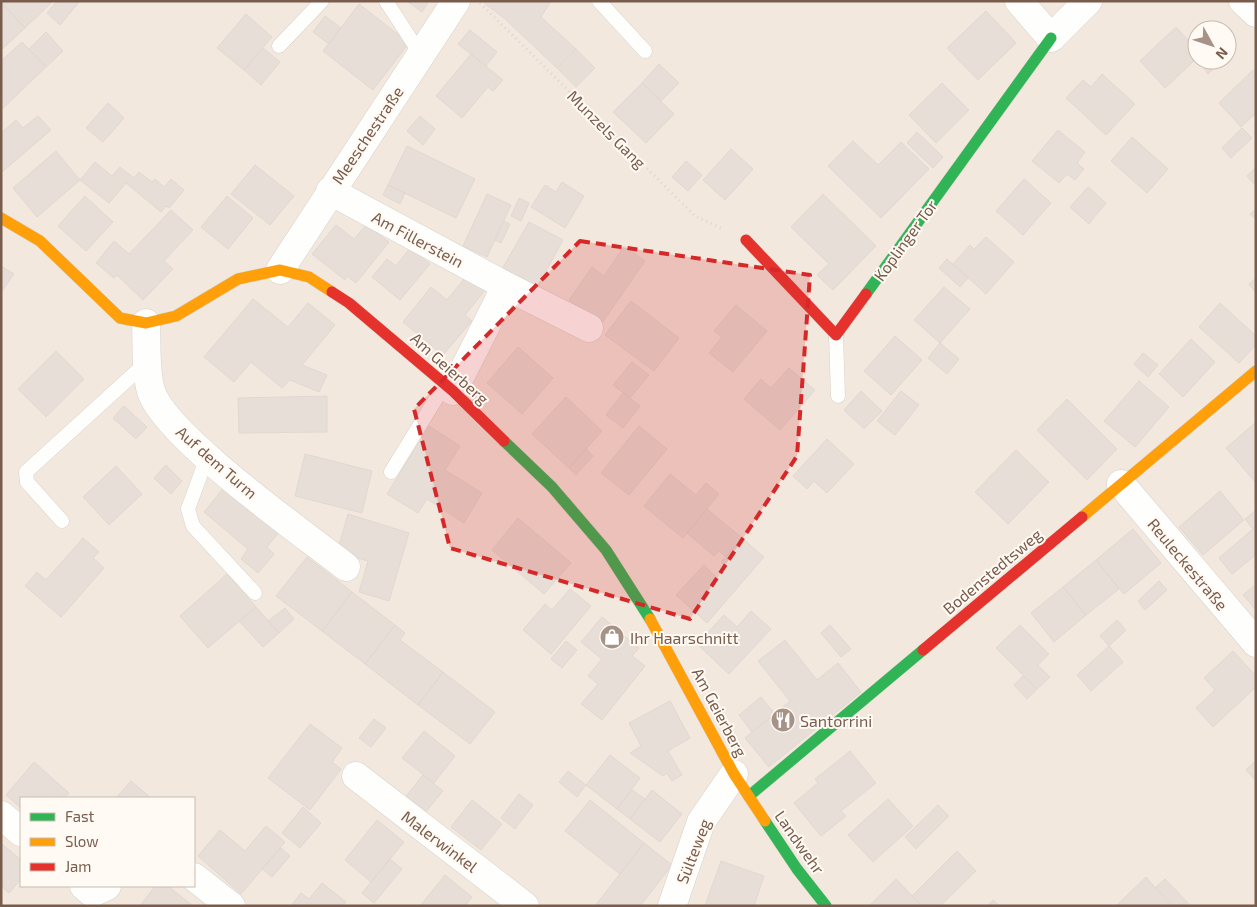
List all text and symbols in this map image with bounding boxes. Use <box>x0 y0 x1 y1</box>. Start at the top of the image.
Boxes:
north arrow <box>1187 20 1237 70</box>
text: N <box>1213 44 1232 63</box>
street label: Meeschestraße <box>327 82 407 188</box>
street label: Munzels Gang <box>564 86 650 172</box>
street label: Koplinger Tor <box>869 195 941 284</box>
street label: Am Fillerstein <box>369 207 467 271</box>
street label: Am Geierberg <box>407 328 493 408</box>
street label: Auf dem Turm <box>173 422 261 502</box>
street label: Reuleckestraße <box>1144 514 1232 614</box>
street label: Bodenstedtsweg <box>939 524 1045 618</box>
shop icon: Ihr Haarschnitt <box>599 624 625 650</box>
place label: Ihr Haarschnitt <box>630 628 739 647</box>
street label: Am Geierberg <box>689 664 751 760</box>
restaurant icon: Santorrini <box>770 707 796 733</box>
place label: Santorrini <box>800 711 872 730</box>
legend <box>20 797 195 887</box>
street label: Malerwinkel <box>398 806 482 876</box>
text: Fast <box>65 807 95 825</box>
street label: Landwehr <box>771 807 829 878</box>
street label: Sülteweg <box>672 816 714 886</box>
text: Slow <box>65 832 99 850</box>
text: Jam <box>65 857 91 875</box>

